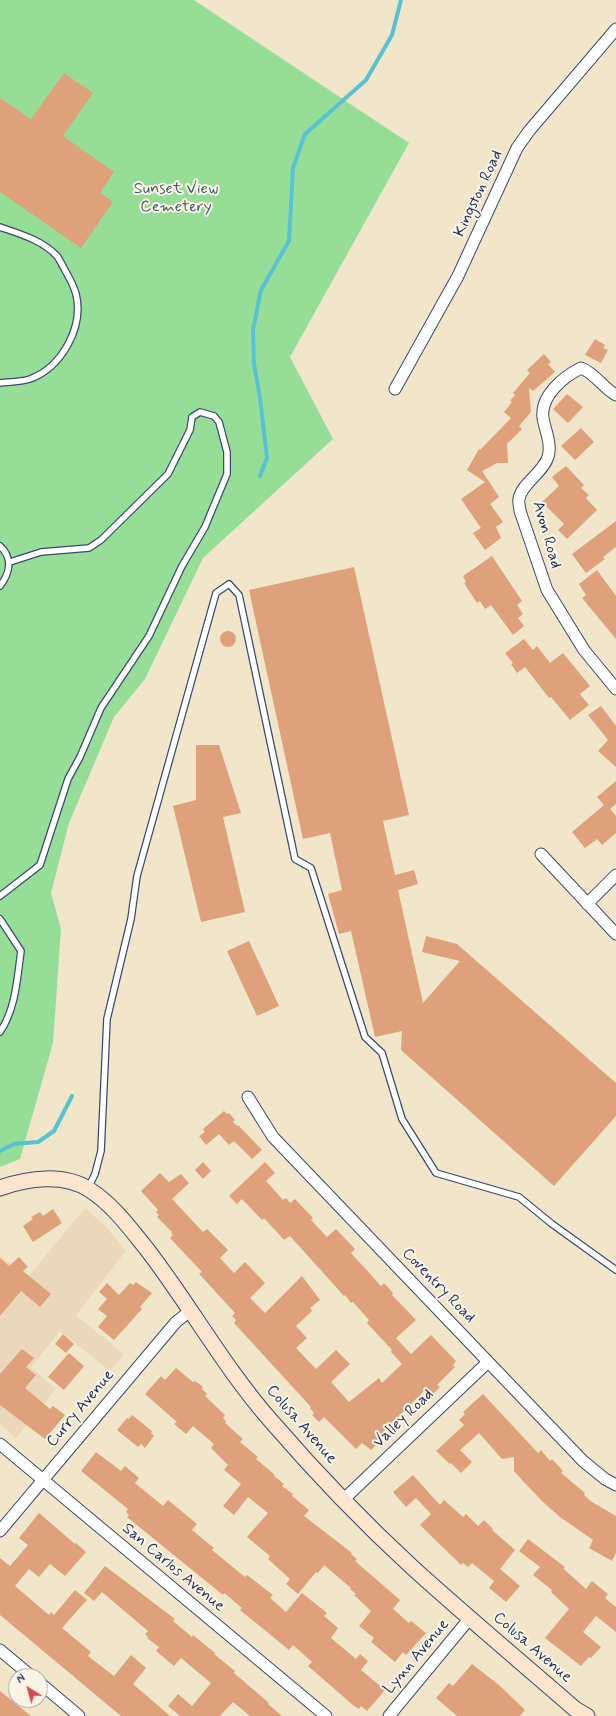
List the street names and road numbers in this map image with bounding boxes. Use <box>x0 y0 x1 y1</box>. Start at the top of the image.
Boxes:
street label: Kingston Road <box>451 148 507 240</box>
street label: Avon Road <box>527 499 565 571</box>
street label: Coventry Road <box>397 1244 479 1328</box>
street label: Curry Avenue <box>43 1366 119 1452</box>
street label: Colusa Avenue <box>262 1382 340 1468</box>
street label: Valley Road <box>370 1386 438 1452</box>
street label: San Carlos Avenue <box>118 1520 228 1616</box>
street label: Colusa Avenue <box>489 1609 575 1687</box>
street label: Lynn Avenue <box>380 1616 454 1698</box>

